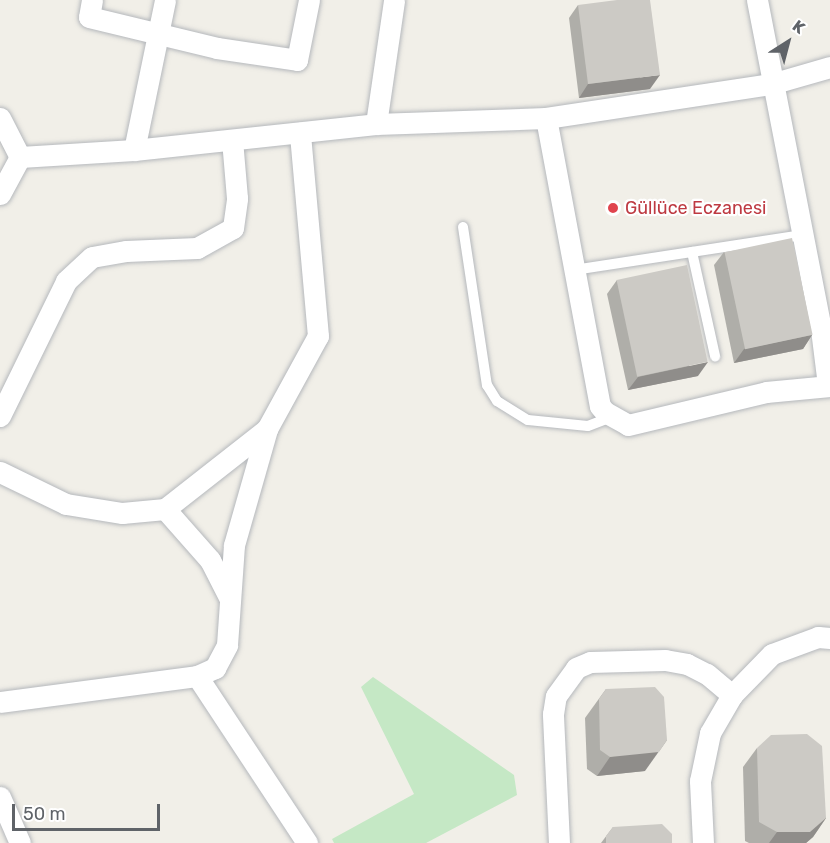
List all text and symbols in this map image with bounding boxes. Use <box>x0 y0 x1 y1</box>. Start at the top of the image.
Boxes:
north arrow <box>758 12 818 72</box>
text: K <box>789 16 809 38</box>
place label: Güllüce Eczanesi <box>625 197 766 219</box>
marker: Güllüce Eczanesi <box>606 201 620 215</box>
scale bar <box>15 792 164 830</box>
text: 50 m <box>23 803 66 825</box>

